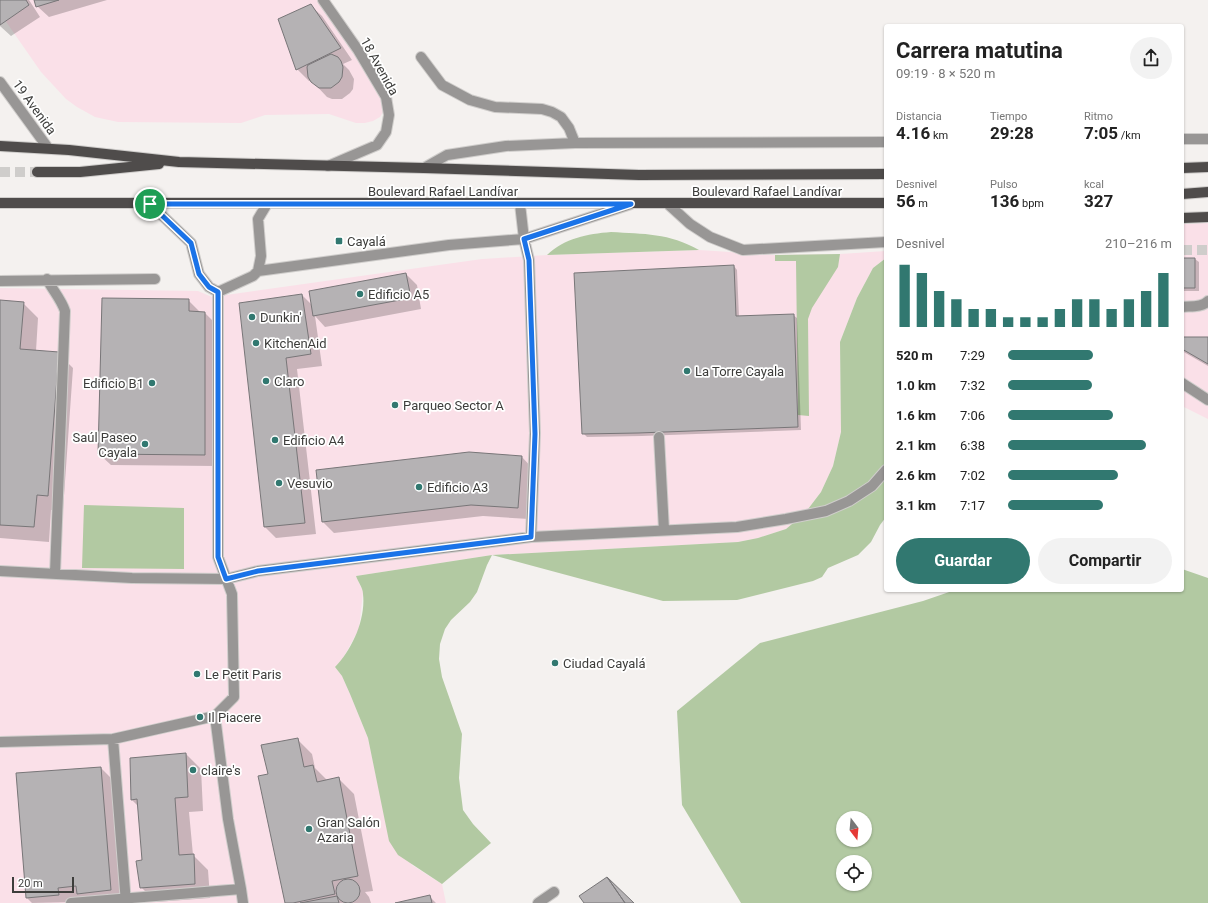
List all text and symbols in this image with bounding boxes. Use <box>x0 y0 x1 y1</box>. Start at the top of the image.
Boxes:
street label: 18 Avenida <box>358 35 402 98</box>
button: share <box>1130 37 1172 79</box>
text: Carrera matutina <box>896 38 1063 63</box>
text: 09:19 · 8 × 520 m <box>896 66 995 81</box>
street label: 19 Avenida <box>10 77 59 138</box>
text: Distancia <box>896 110 942 123</box>
text: Tiempo <box>990 110 1027 123</box>
text: Ritmo <box>1084 110 1113 123</box>
text: 4.16 <box>896 123 930 143</box>
text: 29:28 <box>990 123 1034 143</box>
text: 7:05 <box>1084 123 1118 143</box>
text: km <box>930 129 948 142</box>
text: /km <box>1118 129 1141 142</box>
text: Desnivel <box>896 178 937 191</box>
text: Pulso <box>990 178 1018 191</box>
text: kcal <box>1084 178 1104 191</box>
street label: Boulevard Rafael Landívar <box>368 184 519 199</box>
street label: Boulevard Rafael Landívar <box>692 184 843 199</box>
pin <box>133 187 167 221</box>
text: 56 <box>896 191 916 211</box>
text: 136 <box>990 191 1019 211</box>
text: 327 <box>1084 191 1113 211</box>
icon: arrive <box>139 193 161 215</box>
text: m <box>916 197 928 210</box>
text: bpm <box>1019 197 1044 210</box>
place label: Cayalá <box>347 234 386 249</box>
marker: Cayalá <box>334 236 344 246</box>
text: Desnivel <box>896 236 945 251</box>
text: 210–216 m <box>1105 236 1172 251</box>
place label: Edificio A5 <box>368 287 429 302</box>
marker: Edificio A5 <box>355 289 365 299</box>
place label: Dunkin' <box>260 310 301 325</box>
marker: Dunkin' <box>247 312 257 322</box>
place label: KitchenAid <box>264 336 327 351</box>
marker: KitchenAid <box>251 338 261 348</box>
text: 520 m <box>896 348 933 363</box>
text: 7:29 <box>960 348 985 363</box>
place label: La Torre Cayala <box>695 364 784 379</box>
marker: La Torre Cayala <box>682 366 692 376</box>
place label: Claro <box>274 374 304 389</box>
place label: Edificio B1 <box>83 376 144 391</box>
marker: Claro <box>261 376 271 386</box>
marker: Edificio B1 <box>147 378 157 388</box>
text: 1.0 km <box>896 378 936 393</box>
text: 7:32 <box>960 378 985 393</box>
place label: Parqueo Sector A <box>403 398 504 413</box>
marker: Parqueo Sector A <box>390 400 400 410</box>
text: 1.6 km <box>896 408 936 423</box>
text: 7:06 <box>960 408 985 423</box>
place label: Saúl Paseo Cayala <box>72 430 137 460</box>
place label: Edificio A4 <box>283 433 345 448</box>
marker: Edificio A4 <box>270 435 280 445</box>
text: 2.1 km <box>896 438 936 453</box>
text: 6:38 <box>960 438 985 453</box>
marker: Saúl Paseo Cayala <box>140 439 150 449</box>
text: 2.6 km <box>896 468 936 483</box>
text: 7:02 <box>960 468 985 483</box>
place label: Vesuvio <box>287 476 333 491</box>
marker: Vesuvio <box>274 478 284 488</box>
place label: Edificio A3 <box>427 480 488 495</box>
marker: Edificio A3 <box>414 482 424 492</box>
text: 3.1 km <box>896 498 936 513</box>
text: 7:17 <box>960 498 985 513</box>
button: Guardar <box>896 538 1030 584</box>
button: Compartir <box>1038 538 1172 584</box>
place label: Ciudad Cayalá <box>563 656 646 671</box>
marker: Ciudad Cayalá <box>550 658 560 668</box>
place label: Le Petit Paris <box>205 667 282 682</box>
marker: Le Petit Paris <box>192 669 202 679</box>
place label: Il Piacere <box>208 710 261 725</box>
marker: Il Piacere <box>195 712 205 722</box>
place label: claire's <box>201 763 241 778</box>
marker: claire's <box>188 765 198 775</box>
north arrow <box>836 811 872 847</box>
map controls <box>836 811 872 891</box>
place label: Gran Salón Azaria <box>317 815 380 845</box>
marker: Gran Salón Azaria <box>304 824 314 834</box>
button: locate <box>836 855 872 891</box>
scale bar <box>12 875 74 894</box>
text: 20 m <box>18 877 43 890</box>

